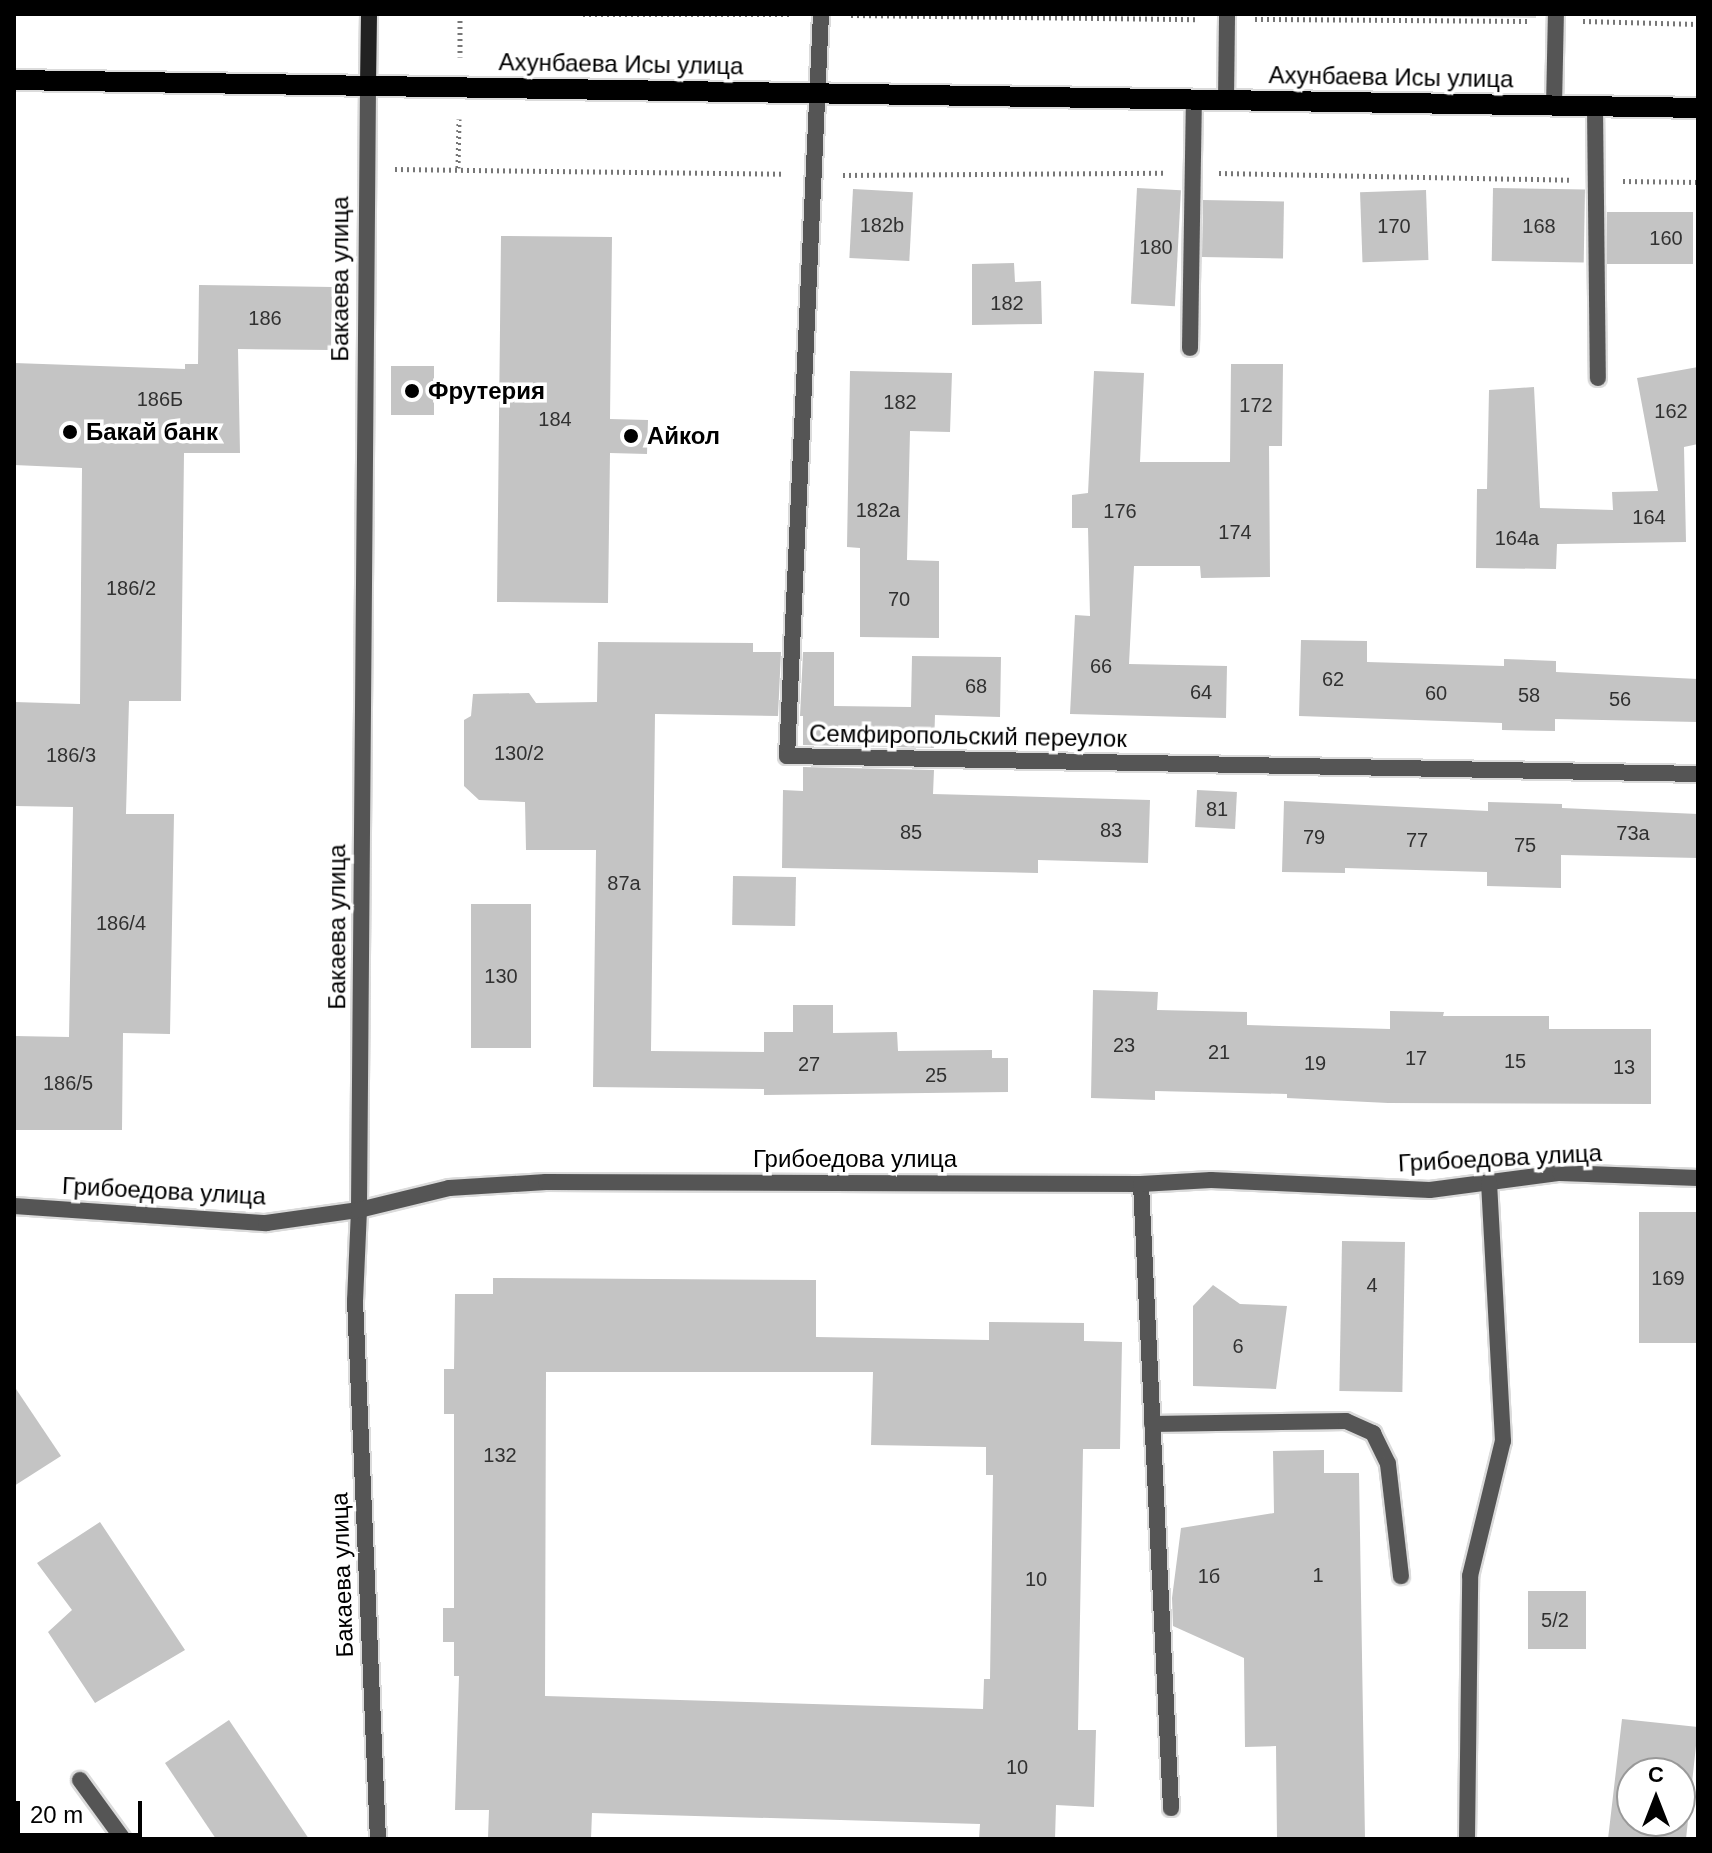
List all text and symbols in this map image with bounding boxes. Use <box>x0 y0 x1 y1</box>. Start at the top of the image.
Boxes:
street label: Ахунбаева Исы улица <box>498 47 744 81</box>
street label: Ахунбаева Исы улица <box>1268 60 1514 94</box>
street label: Бакаева улица <box>326 196 354 362</box>
house number: 182b <box>860 213 904 237</box>
house number: 170 <box>1377 214 1411 238</box>
house number: 168 <box>1522 214 1556 238</box>
house number: 160 <box>1649 226 1683 250</box>
house number: 180 <box>1139 235 1173 259</box>
house number: 182 <box>990 291 1024 315</box>
house number: 186 <box>248 306 282 330</box>
place label: Фрутерия <box>428 377 545 405</box>
marker: Фрутерия <box>403 382 421 400</box>
house number: 186Б <box>137 387 183 411</box>
house number: 182 <box>883 390 917 414</box>
house number: 172 <box>1239 393 1273 417</box>
house number: 162 <box>1654 399 1688 423</box>
house number: 184 <box>538 407 572 431</box>
place label: Бакай банк <box>86 418 218 446</box>
place label: Айкол <box>647 422 720 450</box>
marker: Бакай банк <box>61 423 79 441</box>
marker: Айкол <box>622 427 640 445</box>
house number: 182a <box>856 498 900 522</box>
house number: 176 <box>1103 499 1137 523</box>
house number: 164 <box>1632 505 1666 529</box>
house number: 174 <box>1218 520 1252 544</box>
house number: 164a <box>1495 526 1539 550</box>
house number: 186/2 <box>106 576 156 600</box>
house number: 70 <box>888 587 910 611</box>
house number: 66 <box>1090 654 1112 678</box>
house number: 62 <box>1322 667 1344 691</box>
house number: 68 <box>965 674 987 698</box>
house number: 64 <box>1190 680 1212 704</box>
house number: 60 <box>1425 681 1447 705</box>
house number: 58 <box>1518 683 1540 707</box>
house number: 56 <box>1609 687 1631 711</box>
street label: Семфиропольский переулок <box>809 719 1127 753</box>
house number: 130/2 <box>494 741 544 765</box>
house number: 186/3 <box>46 743 96 767</box>
house number: 81 <box>1206 797 1228 821</box>
house number: 83 <box>1100 818 1122 842</box>
house number: 85 <box>900 820 922 844</box>
house number: 73а <box>1616 821 1650 845</box>
house number: 79 <box>1303 825 1325 849</box>
house number: 77 <box>1406 828 1428 852</box>
house number: 75 <box>1514 833 1536 857</box>
street label: Бакаева улица <box>323 844 351 1010</box>
house number: 87а <box>607 871 641 895</box>
house number: 186/4 <box>96 911 146 935</box>
house number: 130 <box>484 964 518 988</box>
house number: 23 <box>1113 1033 1135 1057</box>
house number: 21 <box>1208 1040 1230 1064</box>
house number: 17 <box>1405 1046 1427 1070</box>
house number: 15 <box>1504 1049 1526 1073</box>
house number: 19 <box>1304 1051 1326 1075</box>
house number: 27 <box>798 1052 820 1076</box>
house number: 13 <box>1613 1055 1635 1079</box>
house number: 25 <box>925 1063 947 1087</box>
house number: 186/5 <box>43 1071 93 1095</box>
street label: Грибоедова улица <box>1397 1138 1603 1178</box>
street label: Грибоедова улица <box>753 1145 957 1173</box>
street label: Грибоедова улица <box>61 1171 267 1211</box>
house number: 169 <box>1651 1266 1685 1290</box>
house number: 4 <box>1366 1273 1378 1297</box>
house number: 6 <box>1232 1334 1244 1358</box>
house number: 132 <box>483 1443 517 1467</box>
street label: Бакаева улица <box>325 1492 359 1658</box>
house number: 1 <box>1312 1563 1324 1587</box>
house number: 1б <box>1198 1564 1220 1588</box>
house number: 10 <box>1025 1567 1047 1591</box>
house number: 5/2 <box>1541 1608 1569 1632</box>
house number: 10 <box>1006 1755 1028 1779</box>
north arrow <box>1616 1757 1696 1837</box>
text: С <box>1648 1762 1664 1787</box>
scale bar <box>20 1785 146 1835</box>
text: 20 m <box>30 1801 83 1828</box>

